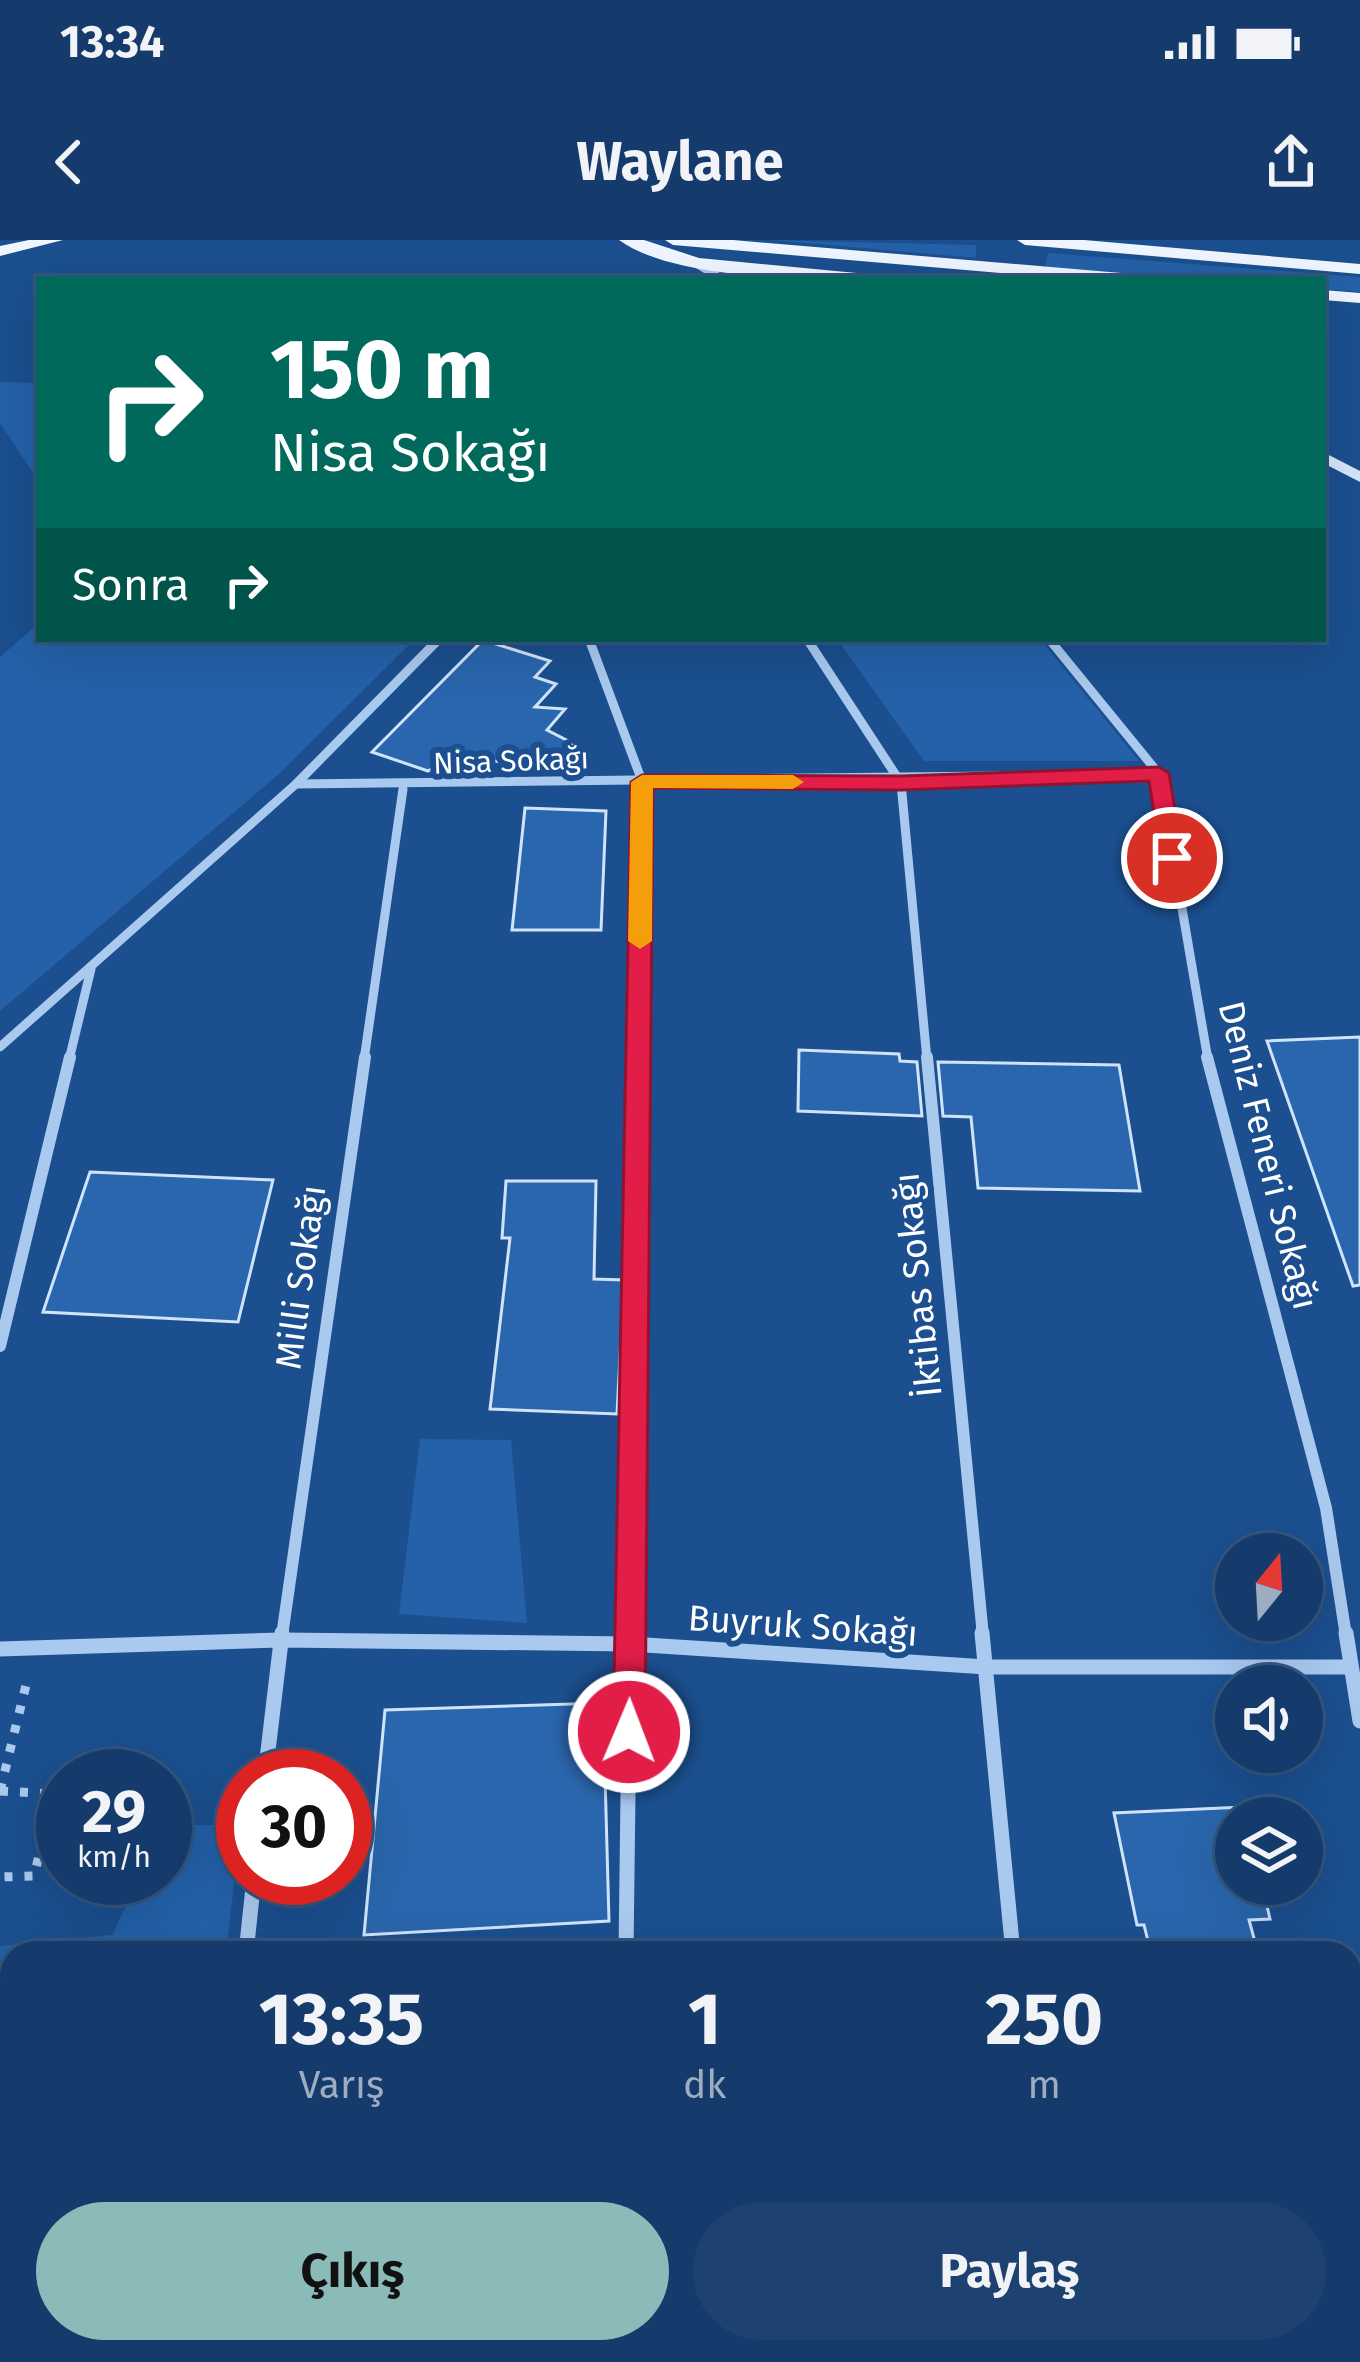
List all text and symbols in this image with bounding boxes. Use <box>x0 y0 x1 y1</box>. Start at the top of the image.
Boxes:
text: 13:34 <box>60 15 165 69</box>
icon: back <box>36 129 102 195</box>
icon: share <box>1258 129 1324 195</box>
text: Waylane <box>576 130 784 194</box>
text: 150 m <box>270 319 494 420</box>
icon: right <box>72 324 228 480</box>
text: Nisa Sokağı <box>270 421 550 485</box>
icon: right <box>213 552 279 618</box>
text: Sonra <box>72 558 189 612</box>
street label: Nisa Sokağı <box>433 740 589 782</box>
pin <box>1121 807 1223 909</box>
icon: arrive <box>1139 825 1205 891</box>
street label: Deniz Feneri Sokağı <box>1208 996 1328 1314</box>
street label: İktibas Sokağı <box>884 1170 952 1399</box>
street label: Milli Sokağı <box>266 1182 336 1372</box>
north arrow <box>1215 1533 1323 1641</box>
map controls <box>1215 1533 1323 1905</box>
street label: Buyruk Sokağı <box>687 1596 919 1656</box>
button: sound <box>1215 1665 1323 1773</box>
position arrow <box>566 1669 692 1795</box>
speed limit sign: 30 <box>216 1749 372 1905</box>
text: 29 <box>82 1776 146 1848</box>
button: layers <box>1215 1797 1323 1905</box>
text: km/h <box>77 1839 151 1875</box>
text: 13:35 <box>259 1977 424 2063</box>
text: 1 <box>688 1977 721 2063</box>
text: 250 <box>985 1977 1103 2063</box>
text: Varış <box>299 2062 384 2108</box>
text: dk <box>683 2062 726 2108</box>
text: m <box>1027 2062 1061 2108</box>
button: Çıkış <box>36 2202 669 2340</box>
button: Paylaş <box>693 2202 1326 2340</box>

